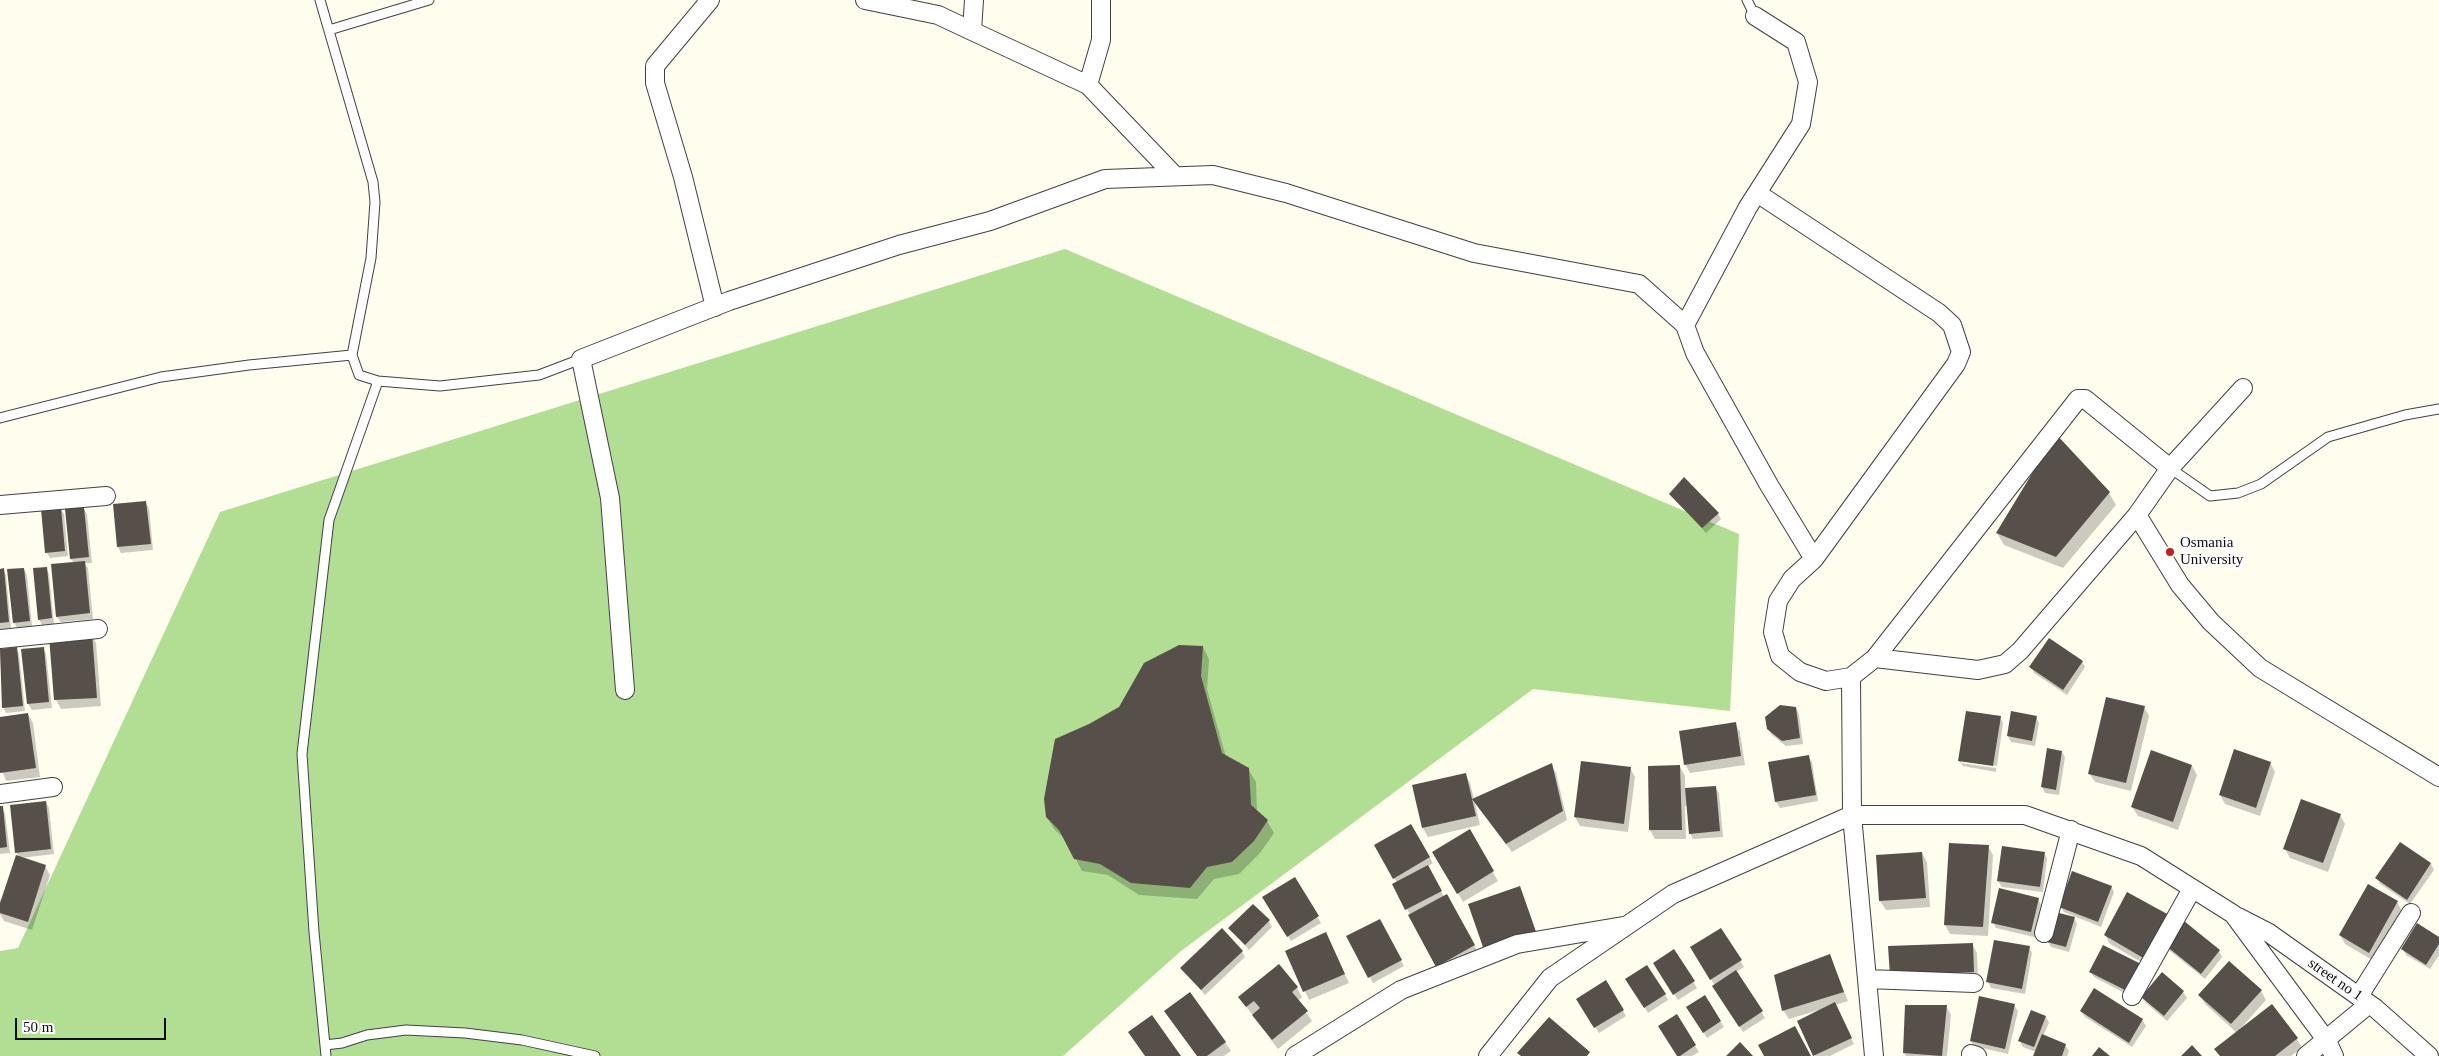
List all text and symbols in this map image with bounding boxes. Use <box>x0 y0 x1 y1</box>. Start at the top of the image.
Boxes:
place label: Osmania University <box>2180 534 2243 569</box>
marker: Osmania University <box>2164 546 2176 558</box>
street label: street no 1 <box>2304 955 2366 1005</box>
scale bar <box>18 1008 169 1040</box>
text: 50 m <box>23 1019 53 1035</box>

